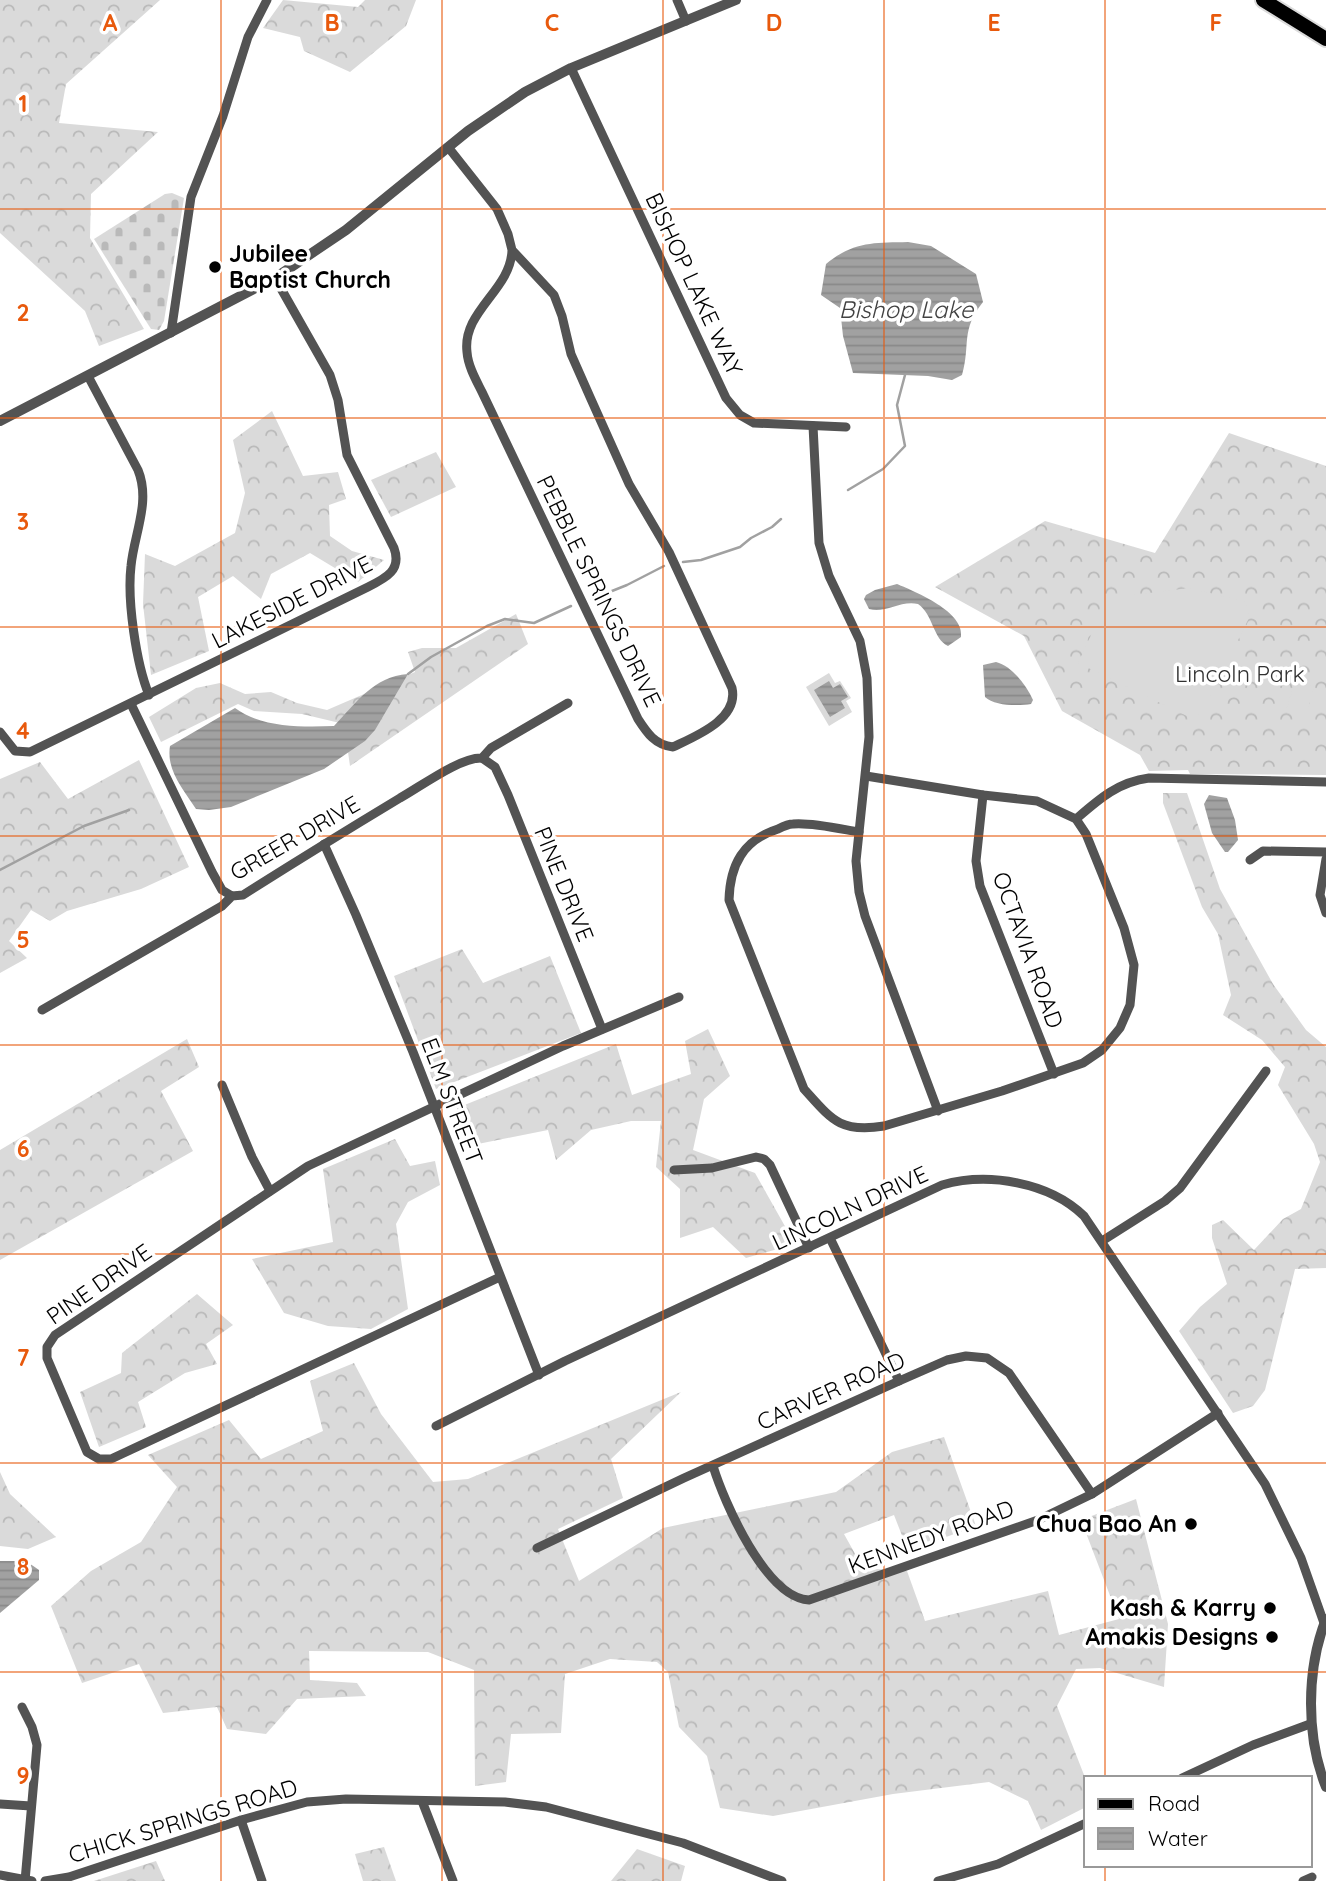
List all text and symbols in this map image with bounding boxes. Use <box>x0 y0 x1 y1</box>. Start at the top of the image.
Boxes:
text: A <box>103 8 118 37</box>
text: B <box>324 8 340 37</box>
text: C <box>545 8 559 37</box>
text: D <box>766 8 782 37</box>
text: E <box>987 8 1001 37</box>
text: F <box>1210 8 1222 37</box>
text: 1 <box>19 89 27 118</box>
street label: BISHOP LAKE WAY <box>639 188 750 380</box>
place label: Jubilee Baptist Church <box>229 239 391 294</box>
marker: Jubilee Baptist Church <box>207 259 223 275</box>
water label: Bishop Lake <box>839 294 975 324</box>
text: 2 <box>16 298 30 327</box>
street label: PEBBLE SPRINGS DRIVE <box>531 470 668 711</box>
text: 3 <box>17 507 29 536</box>
street label: LAKESIDE DRIVE <box>207 549 377 654</box>
park label: Lincoln Park <box>1175 659 1305 688</box>
text: 4 <box>16 716 30 745</box>
street label: GREER DRIVE <box>225 789 365 886</box>
street label: PINE DRIVE <box>528 822 601 946</box>
street label: OCTAVIA ROAD <box>987 868 1070 1032</box>
text: 5 <box>16 925 30 954</box>
street label: ELM STREET <box>415 1034 490 1168</box>
text: 6 <box>17 1134 29 1163</box>
street label: LINCOLN DRIVE <box>767 1159 932 1256</box>
street label: PINE DRIVE <box>41 1237 157 1330</box>
text: 7 <box>17 1343 30 1372</box>
street label: CARVER ROAD <box>752 1345 909 1436</box>
street label: KENNEDY ROAD <box>844 1493 1018 1580</box>
place label: Chua Bao An <box>1036 1509 1177 1538</box>
marker: Chua Bao An <box>1183 1516 1199 1532</box>
text: 8 <box>17 1552 29 1581</box>
place label: Kash & Karry <box>1110 1593 1256 1622</box>
marker: Kash & Karry <box>1262 1600 1278 1616</box>
place label: Amakis Designs <box>1085 1622 1258 1651</box>
marker: Amakis Designs <box>1264 1629 1280 1645</box>
text: 9 <box>16 1761 30 1790</box>
street label: CHICK SPRINGS ROAD <box>65 1772 301 1869</box>
legend <box>1084 1776 1312 1867</box>
text: Road <box>1148 1790 1200 1816</box>
text: Water <box>1148 1825 1208 1851</box>

